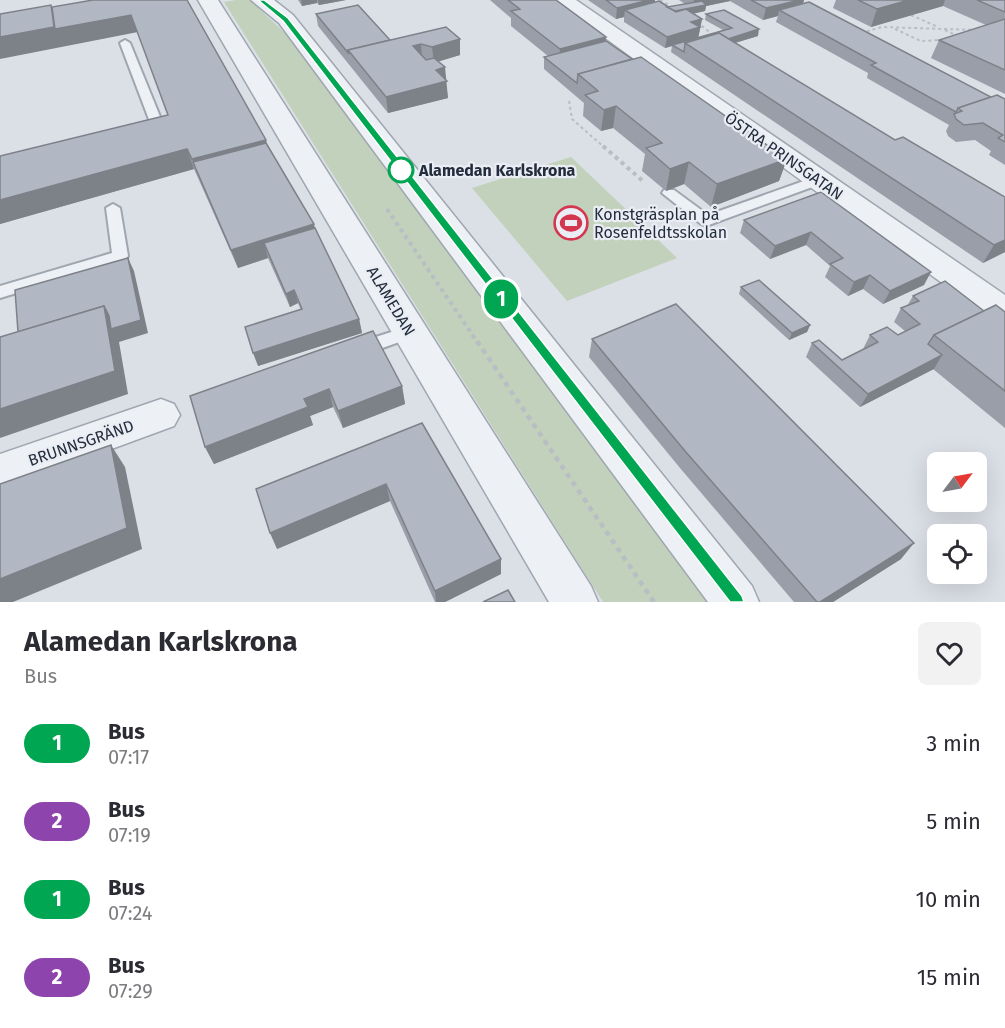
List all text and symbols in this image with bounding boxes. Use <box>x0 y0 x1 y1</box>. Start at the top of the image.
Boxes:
street label: ÖSTRA PRINSGATAN <box>721 108 847 204</box>
marker: Alamedan Karlskrona <box>388 157 414 183</box>
place label: Alamedan Karlskrona <box>418 161 576 180</box>
sports icon: Konstgräsplan på Rosenfeldtsskolan <box>553 205 589 241</box>
place label: Konstgräsplan på Rosenfeldtsskolan <box>594 205 727 242</box>
street label: ALAMEDAN <box>363 263 419 339</box>
line badge: 1 <box>482 280 520 318</box>
text: 1 <box>496 286 506 312</box>
street label: BRUNNSGRÄND <box>26 416 136 470</box>
north arrow <box>927 452 987 512</box>
map controls <box>927 452 987 584</box>
button: locate <box>927 524 987 584</box>
button: heart <box>918 622 981 685</box>
text: Alamedan Karlskrona <box>24 625 298 658</box>
text: Bus <box>24 664 57 688</box>
text: Bus <box>108 718 145 745</box>
text: 1 <box>52 730 62 756</box>
text: 3 min <box>926 730 981 757</box>
text: 07:17 <box>108 745 149 769</box>
text: Bus <box>108 796 145 823</box>
text: 2 <box>52 808 62 834</box>
text: 5 min <box>926 808 981 835</box>
text: 07:19 <box>108 823 151 847</box>
text: Bus <box>108 874 145 901</box>
text: 1 <box>52 886 62 912</box>
text: 10 min <box>915 886 981 913</box>
text: 07:24 <box>108 901 152 925</box>
text: Bus <box>108 952 145 979</box>
text: 2 <box>52 964 62 990</box>
text: 15 min <box>917 964 981 991</box>
text: 07:29 <box>108 979 153 1003</box>

